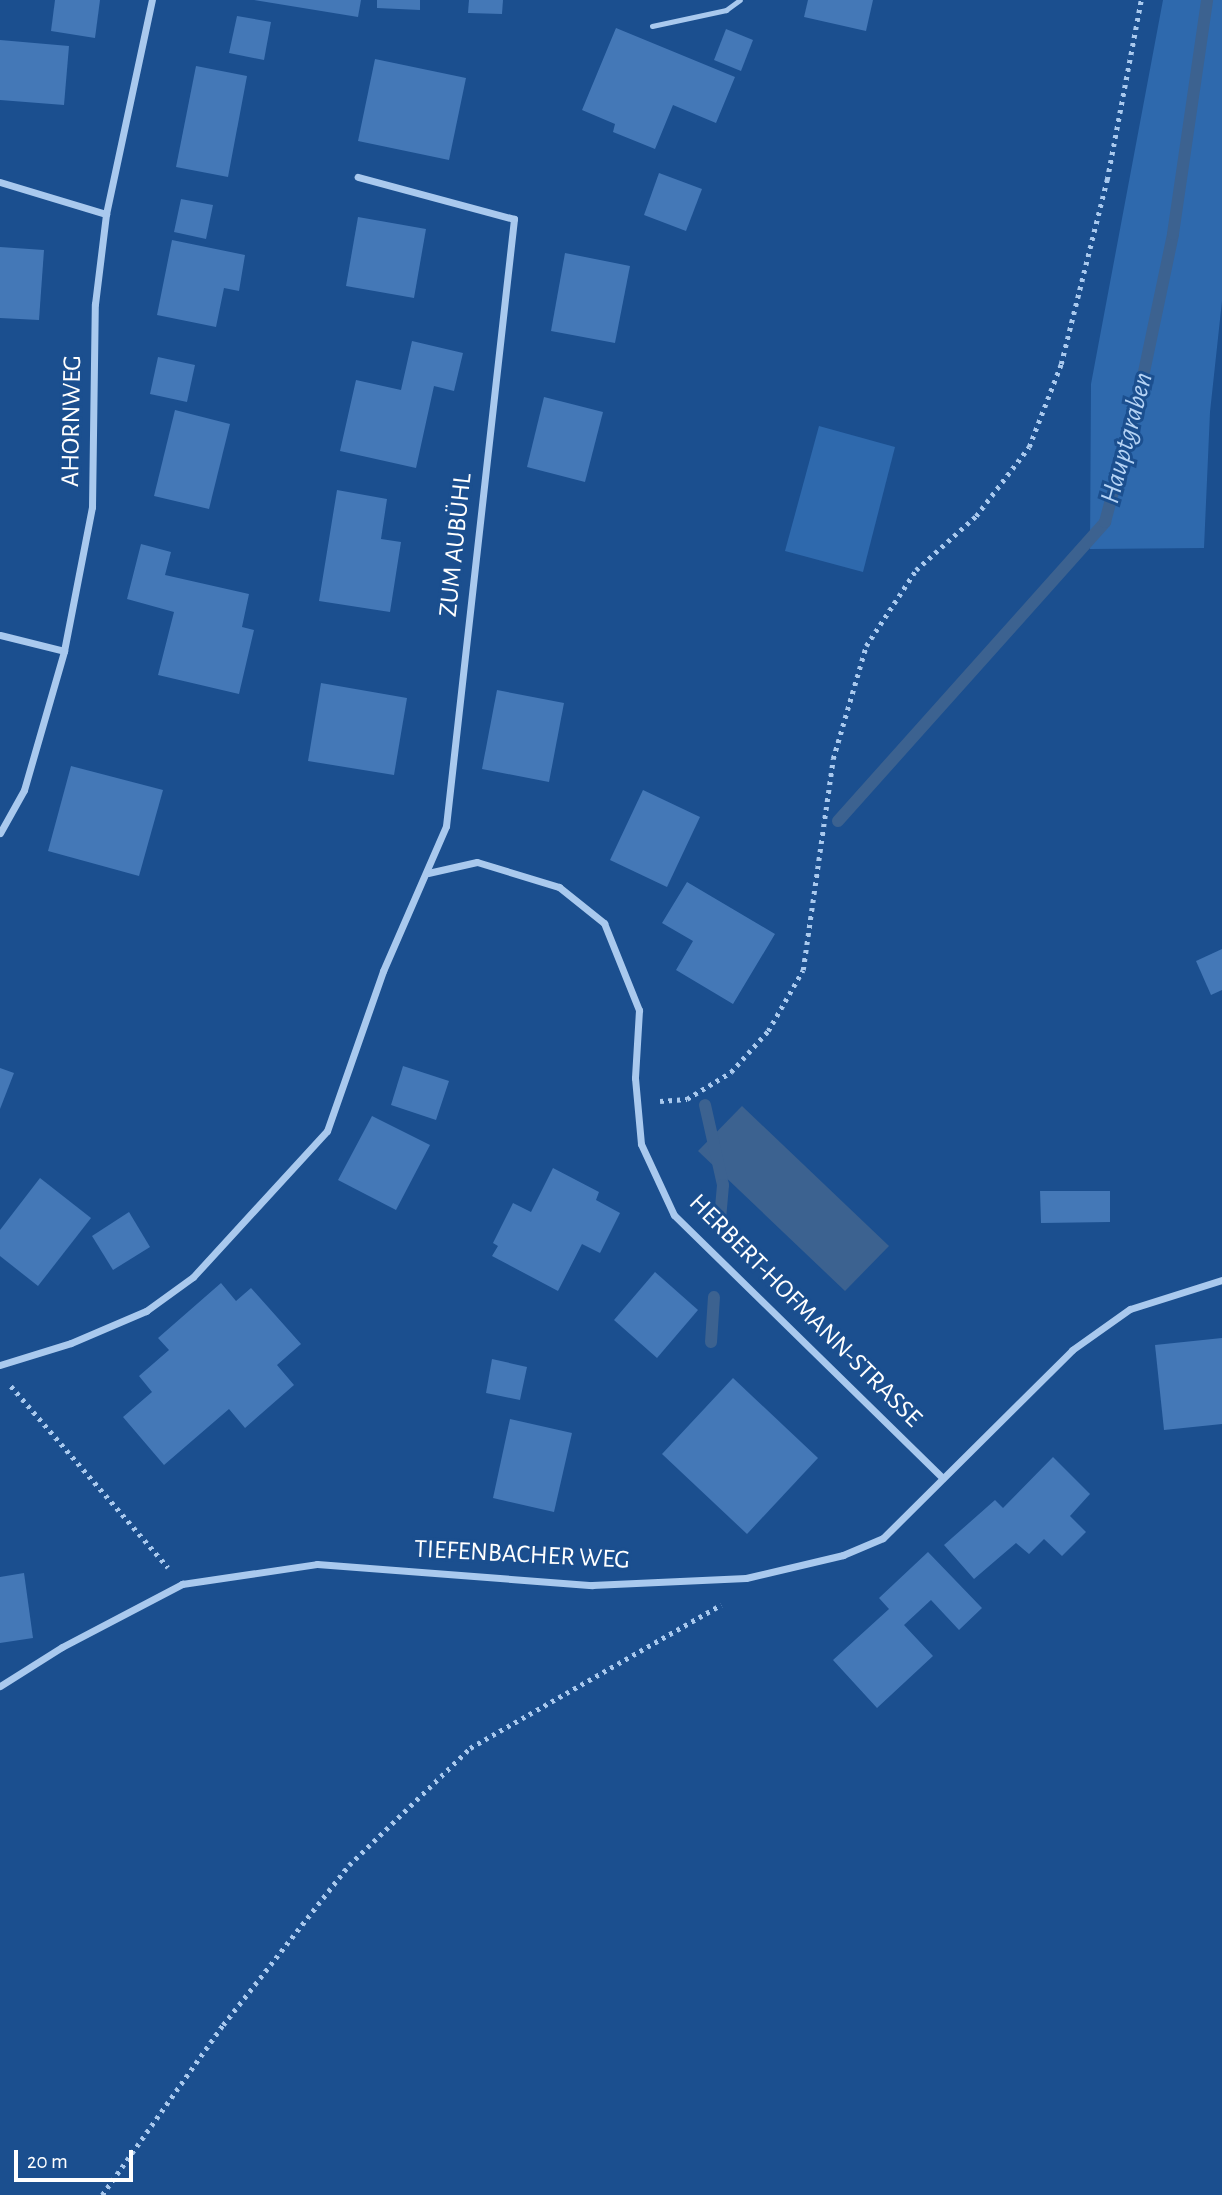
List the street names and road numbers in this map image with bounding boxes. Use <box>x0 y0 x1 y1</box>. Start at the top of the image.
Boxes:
street label: AHORNWEG <box>55 355 89 487</box>
street label: ZUM AUBÜHL <box>433 472 479 618</box>
street label: HERBERT-HOFMANN-STRASSE <box>682 1188 928 1434</box>
street label: TIEFENBACHER WEG <box>413 1534 631 1576</box>

